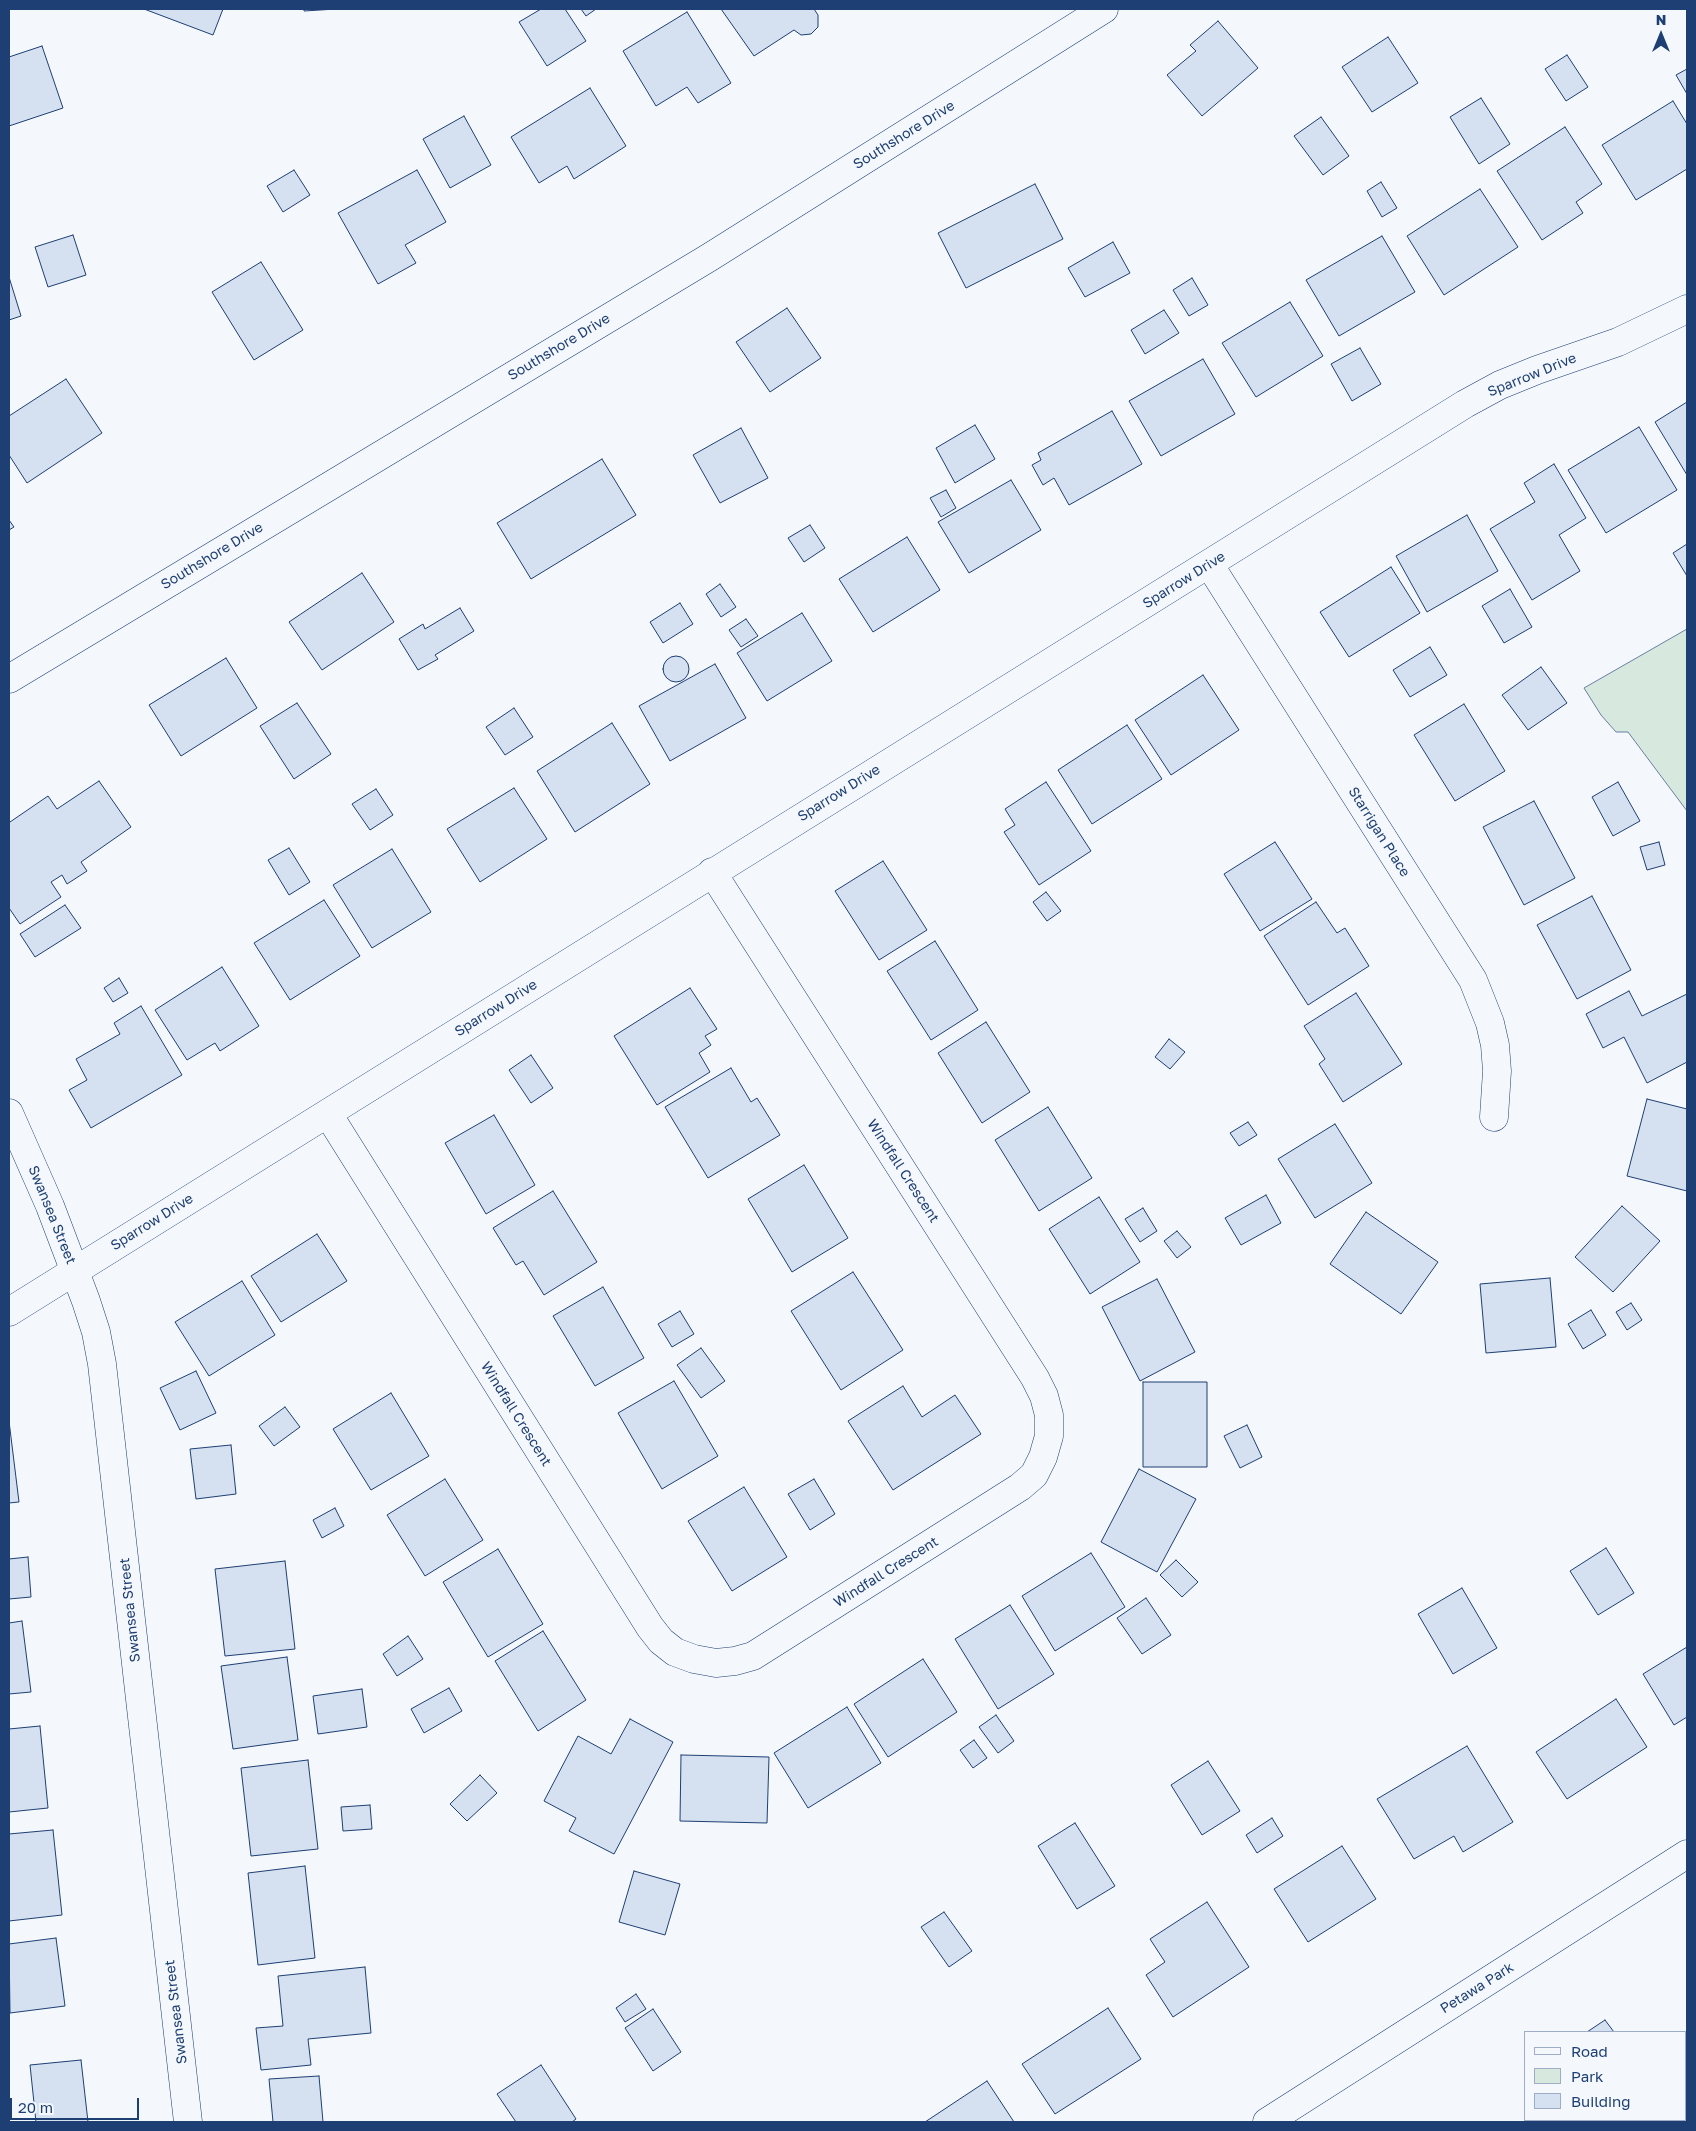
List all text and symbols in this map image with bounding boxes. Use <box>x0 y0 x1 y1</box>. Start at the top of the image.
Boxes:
north arrow <box>1636 10 1686 60</box>
text: N <box>1656 11 1666 28</box>
street label: Southshore Drive <box>850 97 958 173</box>
street label: Southshore Drive <box>505 310 613 384</box>
street label: Sparrow Drive <box>1485 350 1579 400</box>
street label: Southshore Drive <box>158 519 266 593</box>
street label: Sparrow Drive <box>1140 548 1228 612</box>
street label: Sparrow Drive <box>795 761 883 825</box>
street label: Starrigan Place <box>1345 784 1413 880</box>
street label: Sparrow Drive <box>452 976 540 1040</box>
street label: Windfall Crescent <box>863 1116 943 1226</box>
street label: Swansea Street <box>25 1163 79 1267</box>
street label: Sparrow Drive <box>108 1190 196 1254</box>
street label: Windfall Crescent <box>477 1359 555 1469</box>
street label: Windfall Crescent <box>831 1533 941 1611</box>
street label: Swansea Street <box>116 1557 144 1663</box>
street label: Swansea Street <box>161 1959 191 2065</box>
street label: Petawa Park <box>1437 1959 1517 2017</box>
legend <box>1524 2031 1686 2121</box>
text: Road <box>1571 2042 1608 2060</box>
text: Park <box>1571 2067 1603 2085</box>
scale bar <box>12 2088 141 2120</box>
text: Building <box>1571 2092 1631 2110</box>
text: 20 m <box>18 2098 53 2116</box>

